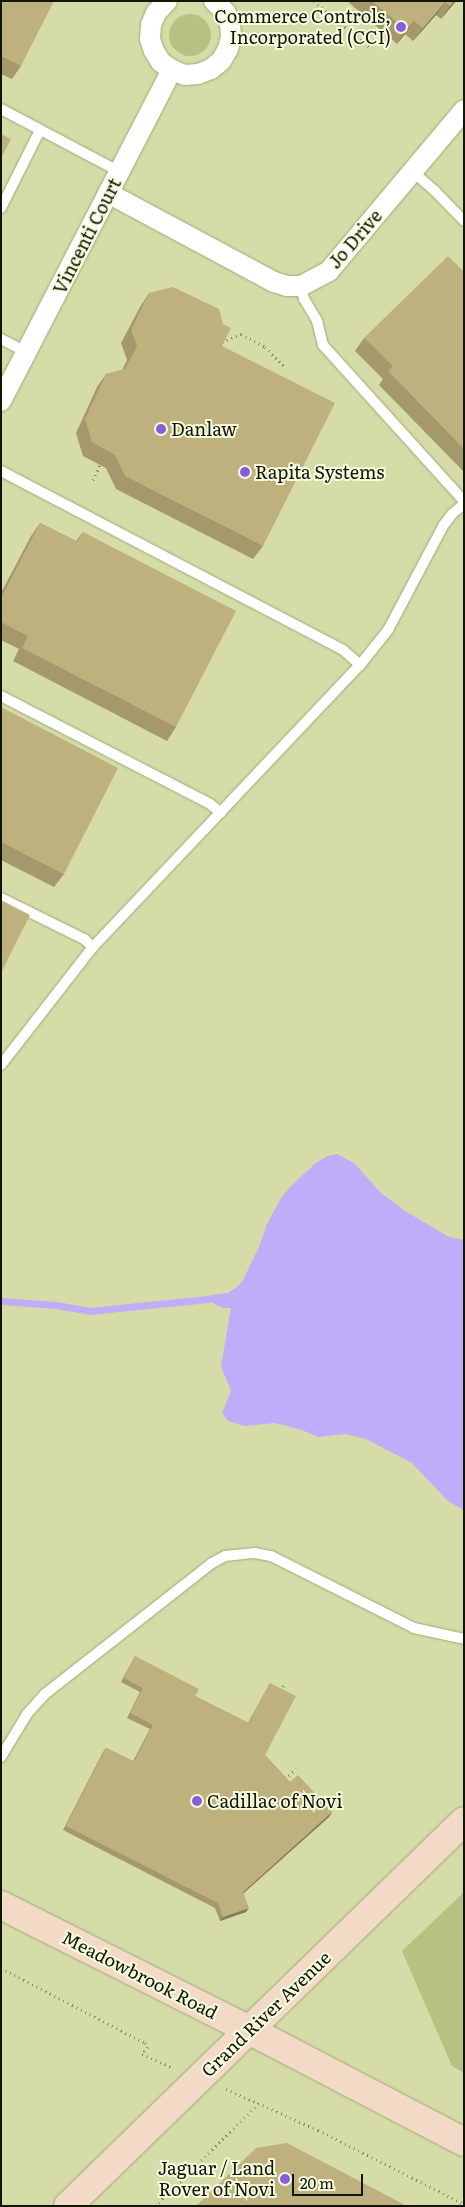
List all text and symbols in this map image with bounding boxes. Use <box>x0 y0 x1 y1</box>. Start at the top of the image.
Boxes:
place label: Commerce Controls, Incorporated (CCI) <box>214 6 391 48</box>
marker: Commerce Controls, Incorporated (CCI) <box>395 21 407 33</box>
street label: Vincenti Court <box>48 174 126 298</box>
street label: Jo Drive <box>324 205 386 273</box>
place label: Danlaw <box>171 418 237 440</box>
marker: Danlaw <box>155 423 167 435</box>
place label: Rapita Systems <box>255 461 384 483</box>
marker: Rapita Systems <box>239 466 251 478</box>
place label: Cadillac of Novi <box>207 1790 342 1812</box>
marker: Cadillac of Novi <box>191 1795 203 1807</box>
street label: Meadowbrook Road <box>59 1926 221 2024</box>
street label: Grand River Avenue <box>197 1947 335 2081</box>
place label: Jaguar / Land Rover of Novi <box>158 2158 275 2200</box>
scale bar <box>295 2164 366 2196</box>
text: 20 m <box>300 2171 334 2194</box>
marker: Jaguar / Land Rover of Novi <box>279 2173 291 2185</box>

